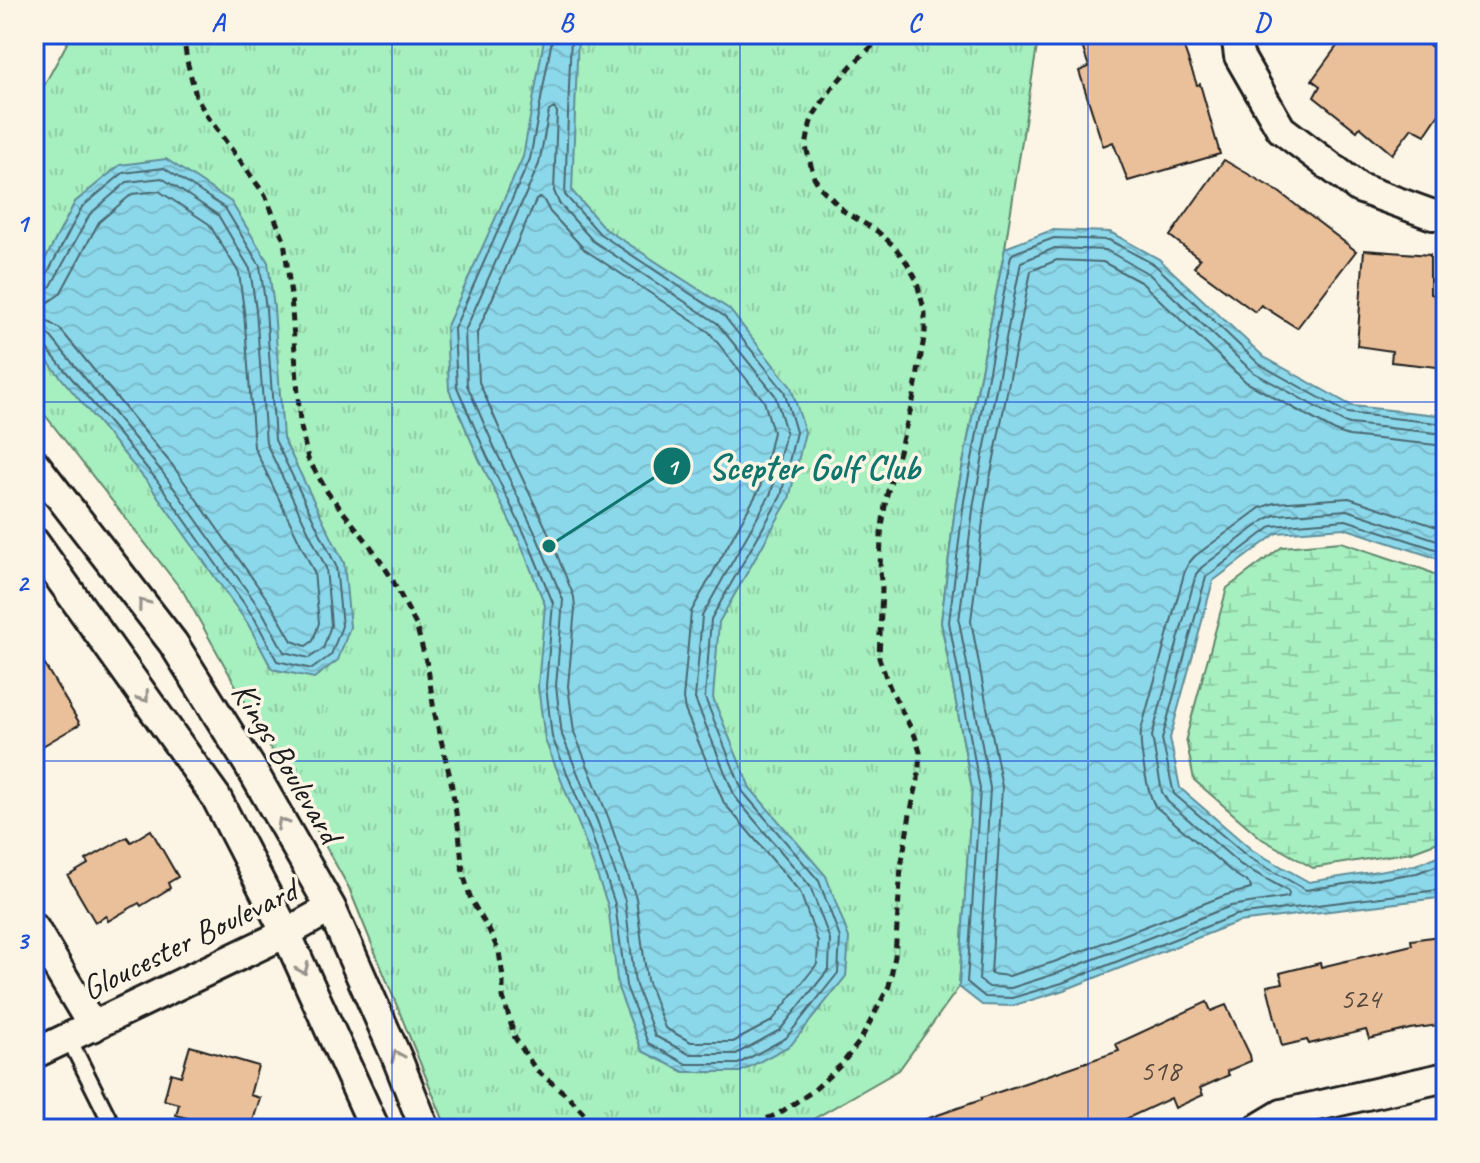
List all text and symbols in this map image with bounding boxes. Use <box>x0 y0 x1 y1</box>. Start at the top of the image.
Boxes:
text: A <box>211 6 226 39</box>
text: B <box>559 6 575 39</box>
text: C <box>908 6 924 39</box>
text: D <box>1254 6 1272 39</box>
text: 1 <box>16 207 31 240</box>
callout: Scepter Golf Club <box>652 436 935 496</box>
text: Scepter Golf Club <box>708 444 922 490</box>
text: 1 <box>667 452 681 482</box>
text: 2 <box>16 566 30 599</box>
one-way arrow <box>139 598 153 613</box>
street label: Kings Boulevard <box>222 674 354 854</box>
one-way arrow <box>134 688 148 703</box>
one-way arrow <box>276 817 292 832</box>
street label: Gloucester Boulevard <box>74 866 308 1010</box>
text: 3 <box>16 924 30 957</box>
one-way arrow <box>293 961 309 975</box>
house number: 524 <box>1340 979 1383 1017</box>
one-way arrow <box>390 1050 406 1064</box>
house number: 518 <box>1140 1051 1183 1089</box>

